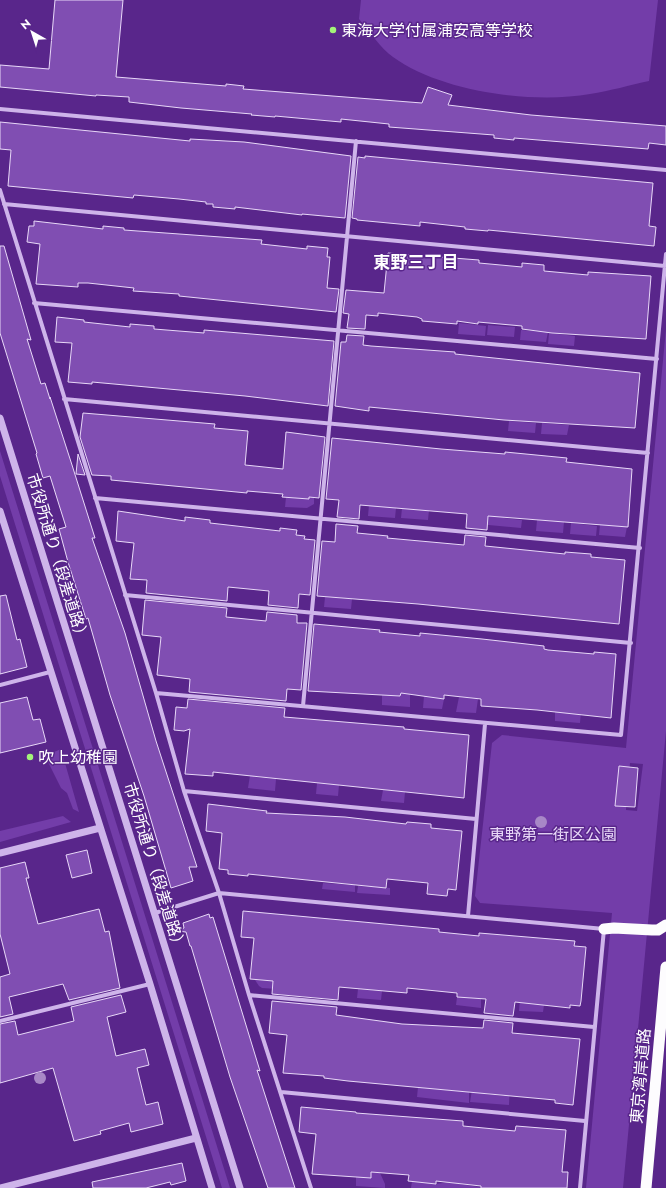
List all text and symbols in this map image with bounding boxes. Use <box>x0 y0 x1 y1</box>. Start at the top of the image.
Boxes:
north arrow <box>12 12 52 52</box>
text: N <box>17 15 34 33</box>
place label: 東海大学付属浦安高等学校 <box>341 19 533 42</box>
marker: 東海大学付属浦安高等学校 <box>328 25 338 35</box>
district label: 東野三丁目 <box>374 250 459 274</box>
street label: 市役所通り（段差道路） <box>21 471 94 646</box>
place label: 吹上幼稚園 <box>38 746 118 769</box>
marker: 吹上幼稚園 <box>25 752 35 762</box>
street label: 市役所通り（段差道路） <box>118 780 191 955</box>
park label: 東野第一街区公園 <box>489 823 617 846</box>
street label: 東京湾岸道路 <box>625 1027 656 1125</box>

